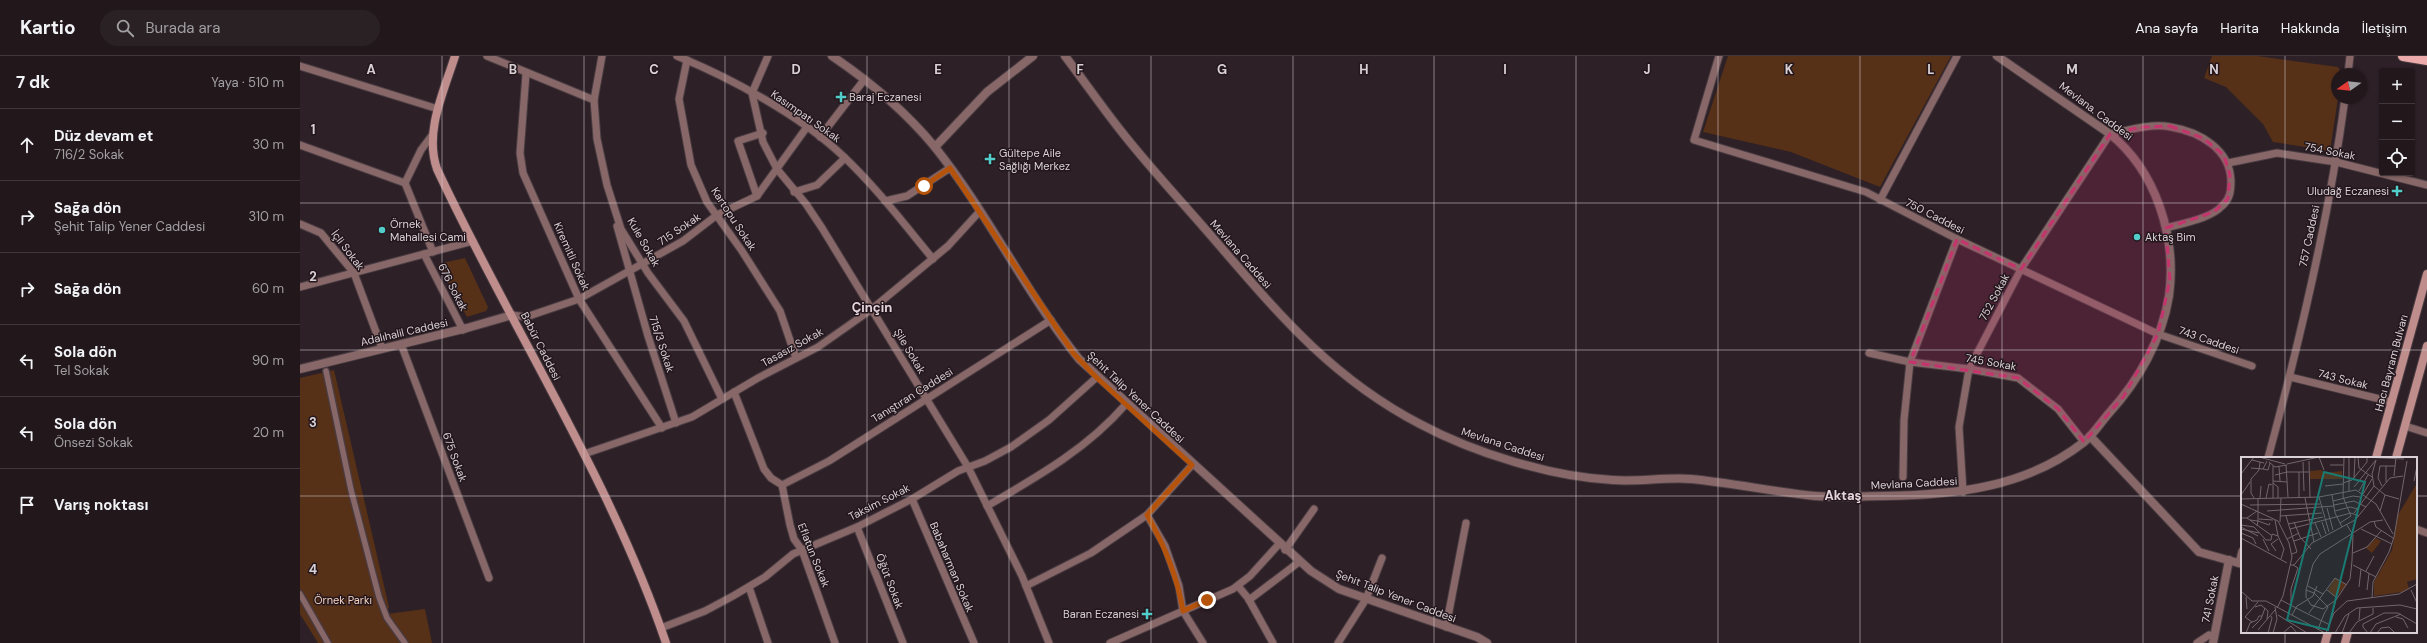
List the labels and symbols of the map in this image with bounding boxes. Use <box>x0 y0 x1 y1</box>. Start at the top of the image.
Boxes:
text: A <box>366 61 376 78</box>
text: B <box>509 61 517 78</box>
text: C <box>649 61 659 78</box>
text: D <box>791 61 801 78</box>
text: E <box>934 61 942 78</box>
text: F <box>1076 61 1084 78</box>
text: G <box>1217 61 1227 78</box>
text: H <box>1359 61 1369 78</box>
text: I <box>1503 61 1507 78</box>
text: J <box>1643 61 1651 78</box>
text: K <box>1785 61 1794 78</box>
text: L <box>1927 61 1935 78</box>
text: M <box>2066 61 2078 78</box>
text: N <box>2209 61 2219 78</box>
north arrow <box>2331 68 2367 104</box>
street label: Mevlana. Caddesi <box>2056 79 2136 143</box>
street label: Kasımpatı Sokak <box>768 87 844 146</box>
place label: Baraj Eczanesi <box>849 90 921 104</box>
marker: Baraj Eczanesi <box>836 92 846 102</box>
text: 1 <box>311 121 315 138</box>
street label: 754 Sokak <box>2303 139 2357 163</box>
place label: Gültepe Aile Sağlığı Merkez <box>999 146 1070 173</box>
marker: Gültepe Aile Sağlığı Merkez <box>984 153 996 165</box>
route start <box>915 177 933 195</box>
place label: Uludağ Eczanesi <box>2307 184 2389 198</box>
street label: Kartopu Sokak <box>708 185 760 254</box>
marker: Uludağ Eczanesi <box>2392 186 2402 196</box>
street label: 750 Caddesi <box>1903 195 1967 237</box>
street label: 757 Caddesi <box>2296 204 2322 268</box>
street label: 715 Sokak <box>655 209 704 248</box>
street label: Kule Sokak <box>624 215 664 269</box>
place label: Örnek Mahallesi Cami <box>390 217 466 244</box>
street label: Mevlana Caddesi <box>1207 217 1275 291</box>
street label: Kiremitli Sokak <box>551 220 593 293</box>
marker: Örnek Mahallesi Cami <box>377 225 387 235</box>
street label: İçli Sokak <box>328 227 368 273</box>
place label: Aktaş Bim <box>2145 230 2196 244</box>
marker: Aktaş Bim <box>2132 232 2142 242</box>
street label: 676 Sokak <box>435 261 471 314</box>
text: 2 <box>309 268 317 285</box>
street label: 752 Sokak <box>1976 271 2012 323</box>
district label: Çinçin <box>852 299 892 316</box>
street label: Babür Caddesi <box>518 310 564 382</box>
street label: Hacı Bayram Bulvarı <box>2371 313 2411 413</box>
street label: 715/3 Sokak <box>646 314 678 375</box>
street label: Adalıhalil Caddesi <box>359 315 449 349</box>
street label: 743 Caddesi <box>2177 323 2241 357</box>
street label: Tasasız Sokak <box>759 324 826 370</box>
street label: Şile Sokak <box>891 326 929 377</box>
street label: Şehit Talip Yener Caddesi <box>1084 348 1188 446</box>
street label: 745 Sokak <box>1964 351 2018 373</box>
street label: Tanıştıran Caddesi <box>869 364 955 426</box>
street label: 743 Sokak <box>2316 366 2370 392</box>
text: 3 <box>309 414 317 431</box>
street label: Mevlana Caddesi <box>1460 424 1546 464</box>
street label: 675 Sokak <box>440 430 471 484</box>
inset map <box>2241 457 2417 633</box>
street label: Mevlana Caddesi <box>1870 474 1958 492</box>
street label: Taksim Sokak <box>846 480 913 523</box>
district label: Aktaş <box>1825 487 1862 504</box>
street label: Babaharman Sokak <box>927 520 978 615</box>
street label: Eflatun Sokak <box>795 521 833 590</box>
street label: Öğüt Sokak <box>873 551 907 611</box>
text: 4 <box>309 561 317 578</box>
street label: Şehit Talip Yener Caddesi <box>1334 567 1458 625</box>
street label: 741 Sokak <box>2199 574 2222 624</box>
route end <box>1198 591 1216 609</box>
park label: Örnek Parkı <box>314 593 372 607</box>
place label: Baran Eczanesi <box>1063 607 1139 621</box>
marker: Baran Eczanesi <box>1142 609 1152 619</box>

